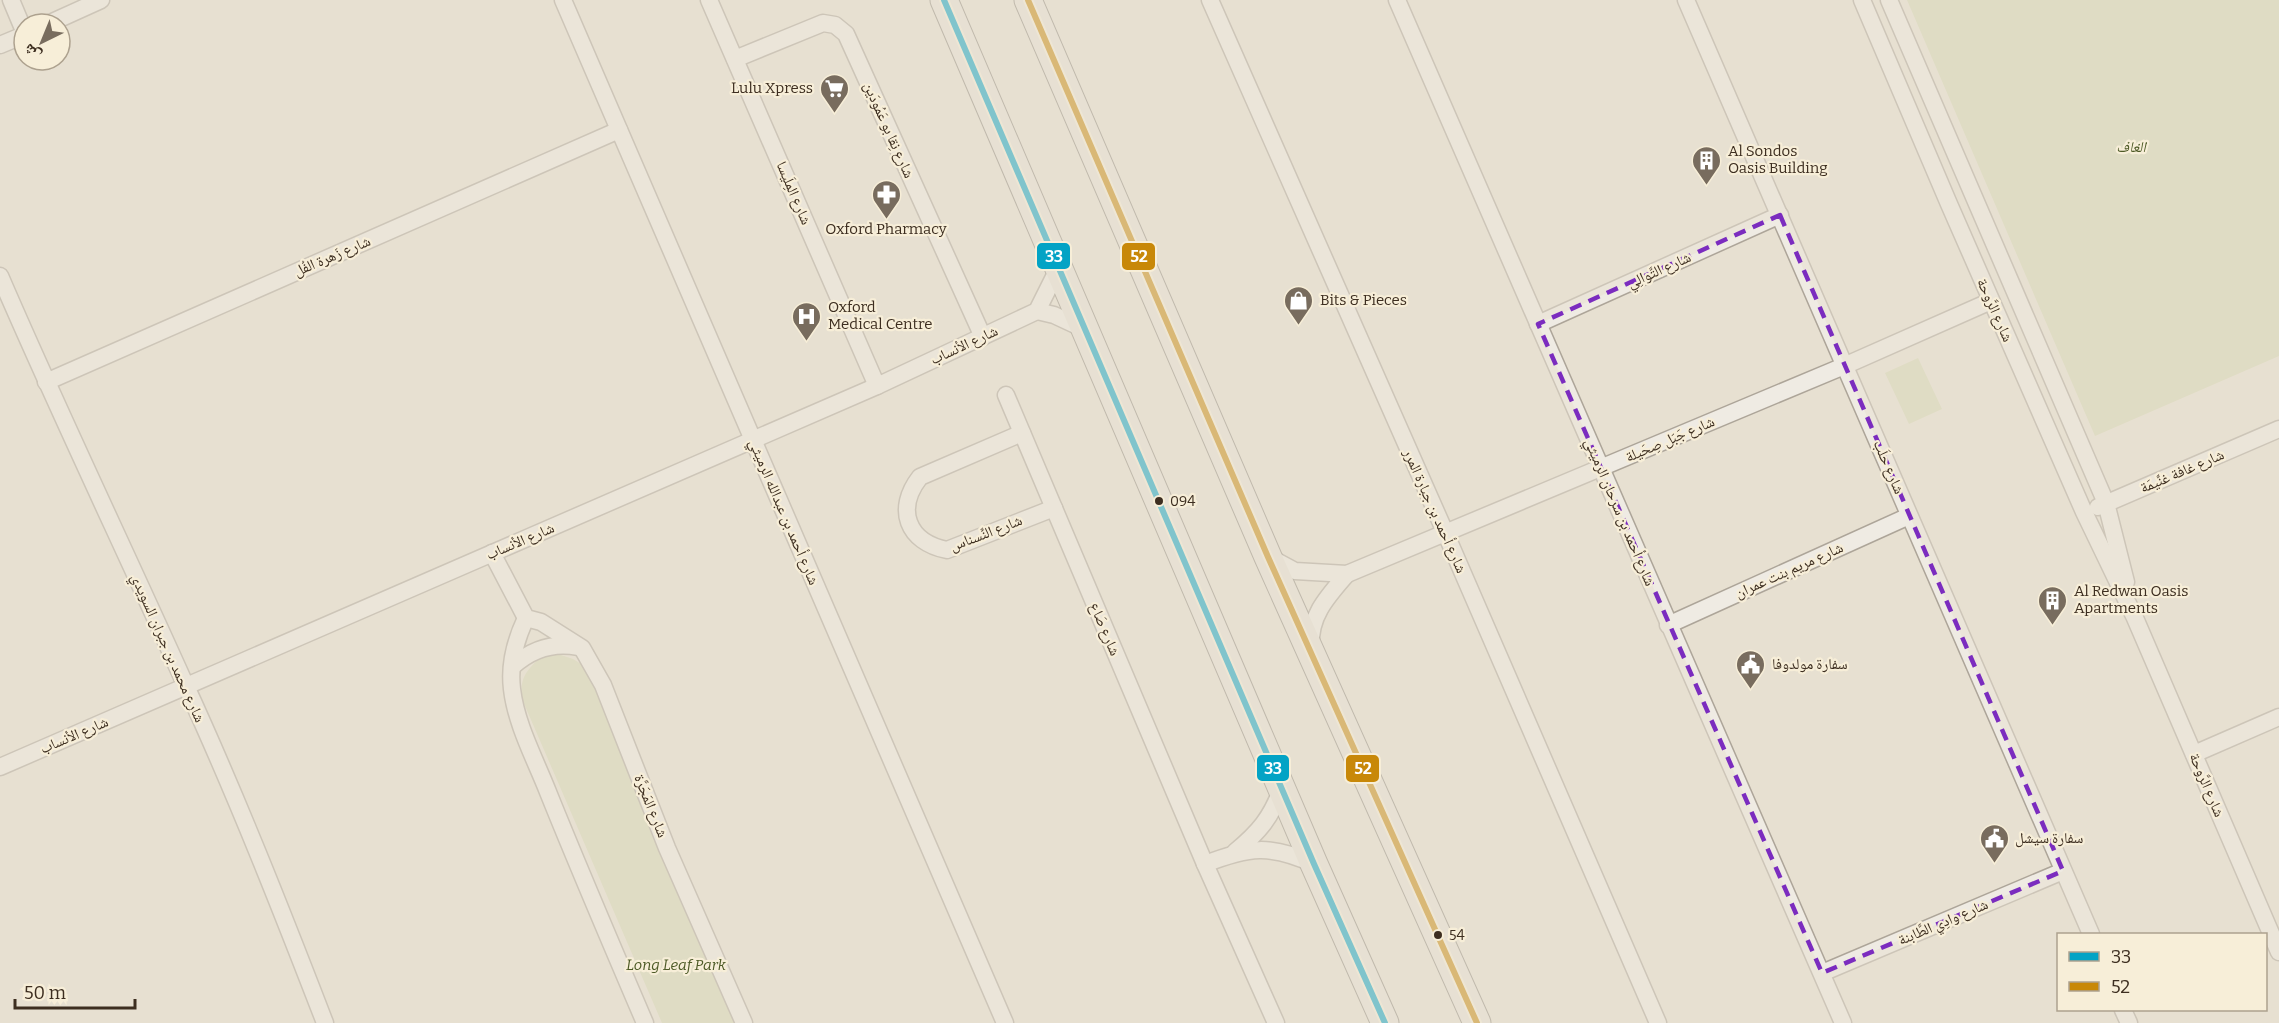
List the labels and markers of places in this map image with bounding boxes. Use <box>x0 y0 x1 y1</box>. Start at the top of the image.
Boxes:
supermarket icon: Lulu Xpress <box>818 72 850 114</box>
place label: Lulu Xpress <box>731 79 813 97</box>
place label: Al Sondos Oasis Building <box>1728 142 1828 177</box>
building icon: Al Sondos Oasis Building <box>1691 144 1723 186</box>
pharmacy icon: Oxford Pharmacy <box>870 178 902 220</box>
place label: Oxford Pharmacy <box>825 220 947 238</box>
shop icon: Bits & Pieces <box>1283 284 1315 326</box>
place label: Bits & Pieces <box>1320 291 1407 309</box>
place label: Oxford Medical Centre <box>828 298 933 333</box>
hospital icon: Oxford Medical Centre <box>791 300 823 342</box>
place label: 094 <box>1170 493 1195 510</box>
marker: 094 <box>1153 495 1165 507</box>
place label: Al Redwan Oasis Apartments <box>2074 582 2188 617</box>
building icon: Al Redwan Oasis Apartments <box>2037 584 2069 626</box>
public building icon: سفارة مولدوفا <box>1735 648 1767 690</box>
place label: سفارة مولدوفا <box>1772 655 1848 673</box>
public building icon: سفارة سيشل <box>1978 822 2010 864</box>
place label: سفارة سيشل <box>2015 829 2084 848</box>
place label: 54 <box>1449 927 1465 944</box>
marker: 54 <box>1432 929 1444 941</box>

